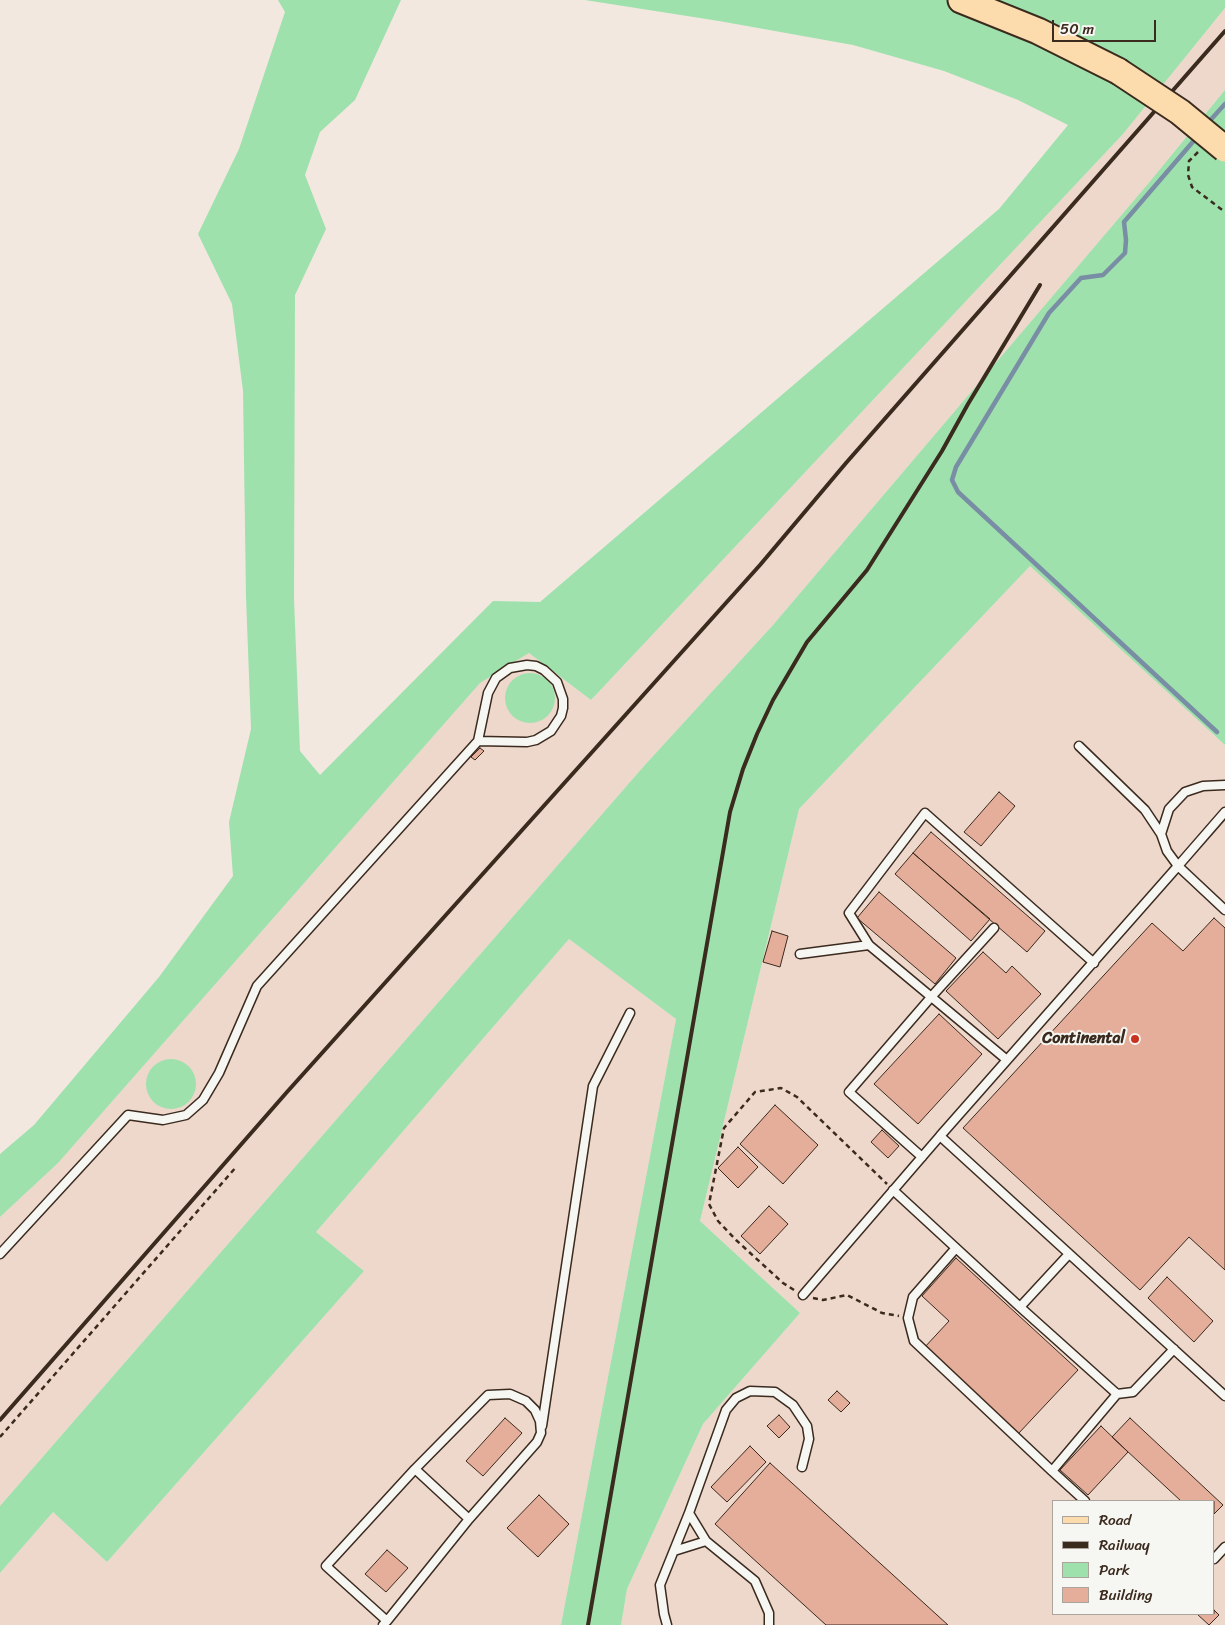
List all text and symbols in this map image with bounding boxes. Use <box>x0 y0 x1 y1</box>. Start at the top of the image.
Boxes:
scale bar <box>1055 10 1159 42</box>
text: 50 m <box>1060 16 1094 42</box>
place label: Continental <box>1042 1029 1125 1049</box>
marker: Continental <box>1129 1033 1141 1045</box>
legend <box>1052 1500 1215 1615</box>
text: Road <box>1099 1507 1131 1533</box>
text: Railway <box>1099 1532 1150 1558</box>
text: Park <box>1099 1557 1130 1583</box>
text: Building <box>1099 1582 1153 1608</box>

